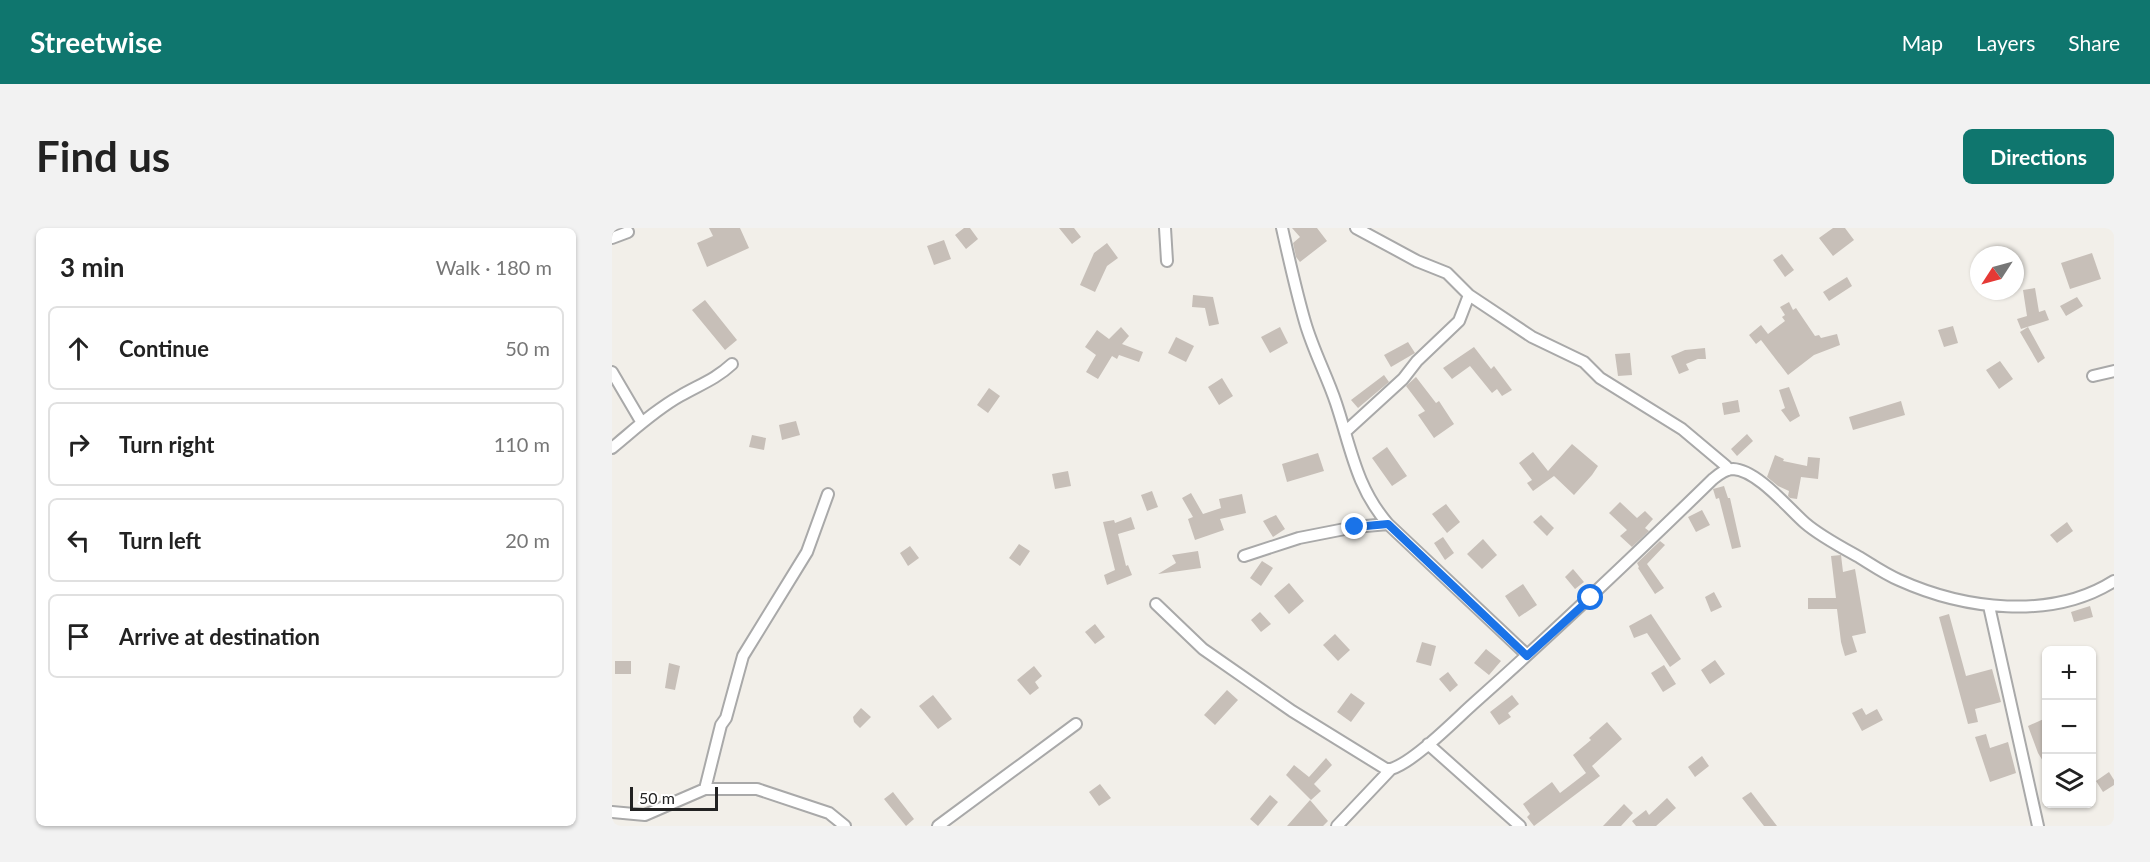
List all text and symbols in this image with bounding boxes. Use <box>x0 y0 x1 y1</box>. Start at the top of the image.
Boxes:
text: Streetwise <box>30 25 162 59</box>
text: Map <box>1902 30 1943 55</box>
text: Layers <box>1976 30 2035 55</box>
text: Share <box>2068 30 2120 55</box>
button: Directions <box>1963 129 2114 184</box>
text: Find us <box>36 131 170 181</box>
north arrow <box>1970 246 2024 300</box>
text: 3 min <box>60 251 124 283</box>
text: Walk · 180 m <box>436 255 552 279</box>
icon: ahead <box>62 332 95 365</box>
text: Continue <box>119 335 209 362</box>
text: 50 m <box>505 336 550 360</box>
icon: right <box>62 428 95 461</box>
text: Turn right <box>119 431 214 458</box>
text: 110 m <box>494 432 550 456</box>
route end <box>1341 513 1367 539</box>
icon: left <box>62 524 95 557</box>
text: Turn left <box>119 527 201 554</box>
text: 20 m <box>505 528 550 552</box>
route start <box>1577 584 1603 610</box>
icon: arrive <box>62 620 95 653</box>
text: Arrive at destination <box>119 623 320 650</box>
map controls <box>2042 646 2096 808</box>
button: + <box>2042 646 2096 700</box>
button: − <box>2042 700 2096 754</box>
button: layers <box>2042 754 2096 808</box>
scale bar <box>630 784 718 812</box>
text: 50 m <box>639 788 675 807</box>

